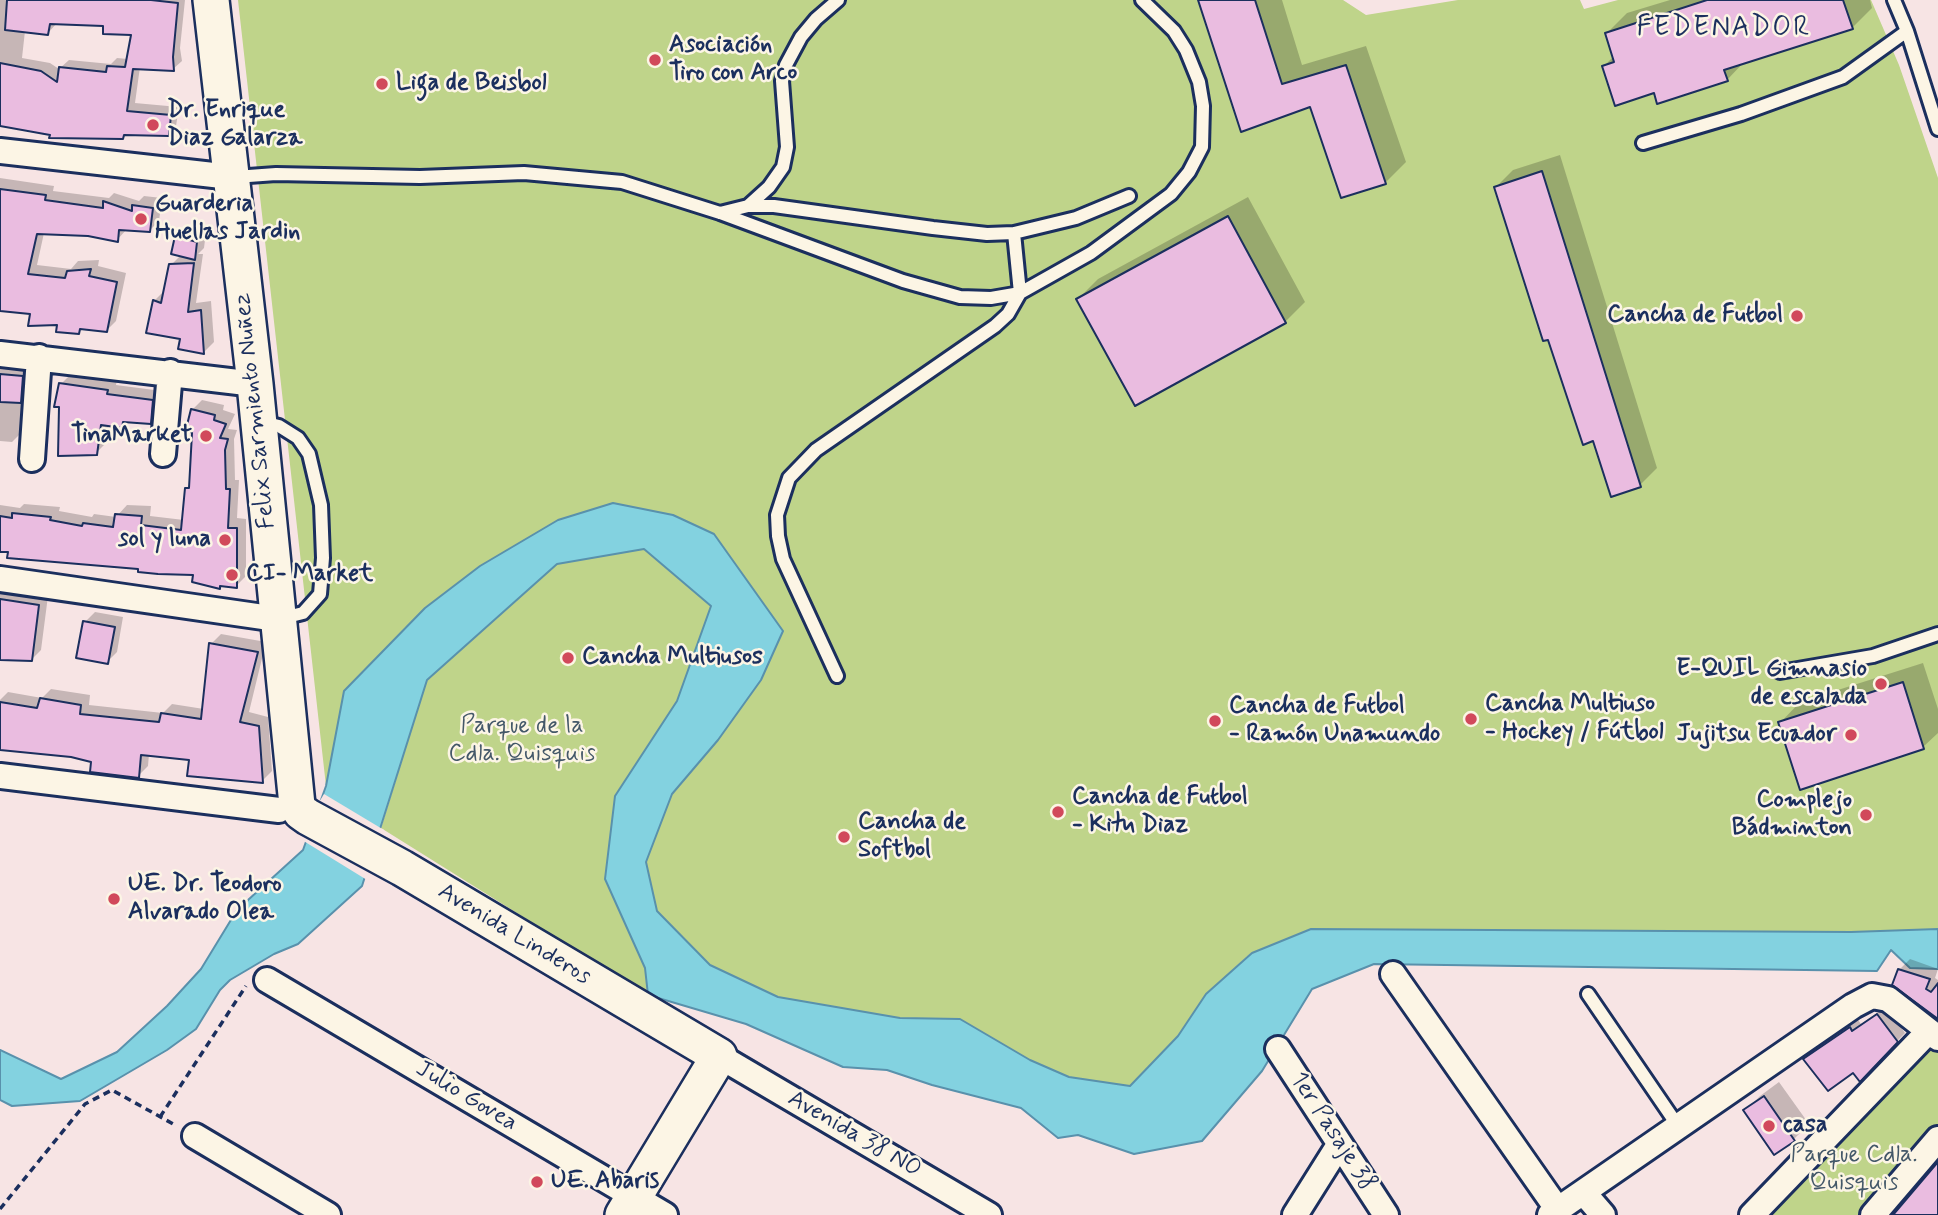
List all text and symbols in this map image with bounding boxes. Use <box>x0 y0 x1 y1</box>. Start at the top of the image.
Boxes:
district label: FEDENADOR <box>1637 12 1811 46</box>
place label: Asociación Tiro con Arco <box>669 32 797 88</box>
marker: Asociación Tiro con Arco <box>647 52 663 68</box>
place label: Liga de Beisbol <box>396 70 546 98</box>
marker: Liga de Beisbol <box>374 76 390 92</box>
place label: Dr. Enrique Diaz Galarza <box>167 97 302 153</box>
marker: Dr. Enrique Diaz Galarza <box>145 117 161 133</box>
place label: Guarderia Huellas Jardin <box>155 191 300 247</box>
marker: Guarderia Huellas Jardin <box>133 211 149 227</box>
street label: Felix Sarmiento Nuñez <box>229 292 283 530</box>
place label: Cancha de Futbol <box>1607 302 1783 330</box>
marker: Cancha de Futbol <box>1789 308 1805 324</box>
place label: TinaMarket <box>71 422 192 450</box>
marker: TinaMarket <box>198 428 214 444</box>
place label: sol y luna <box>118 526 211 554</box>
marker: sol y luna <box>217 532 233 548</box>
place label: CI- Market <box>246 561 373 589</box>
marker: CI- Market <box>224 567 240 583</box>
place label: Cancha Multiusos <box>582 644 763 672</box>
marker: Cancha Multiusos <box>560 650 576 666</box>
place label: E-QUIL Gimnasio de escalada <box>1676 656 1867 712</box>
marker: E-QUIL Gimnasio de escalada <box>1873 676 1889 692</box>
place label: Cancha Multiuso - Hockey / Fútbol <box>1485 691 1664 747</box>
place label: Cancha de Futbol - Ramón Unamundo <box>1229 693 1440 749</box>
marker: Cancha Multiuso - Hockey / Fútbol <box>1463 711 1479 727</box>
park label: Parque de la Cdla. Quisquis <box>449 713 595 769</box>
marker: Cancha de Futbol - Ramón Unamundo <box>1207 713 1223 729</box>
place label: Jujitsu Ecuador <box>1677 721 1837 749</box>
marker: Jujitsu Ecuador <box>1843 727 1859 743</box>
place label: Cancha de Futbol - Kitu Diaz <box>1072 784 1248 840</box>
place label: Complejo Bádminton <box>1732 787 1852 843</box>
marker: Cancha de Futbol - Kitu Diaz <box>1050 804 1066 820</box>
marker: Complejo Bádminton <box>1858 807 1874 823</box>
place label: Cancha de Softbol <box>858 809 966 865</box>
marker: Cancha de Softbol <box>836 829 852 845</box>
place label: UE. Dr. Teodoro Alvarado Olea <box>128 871 282 927</box>
street label: Avenida Linderos <box>432 878 596 992</box>
marker: UE. Dr. Teodoro Alvarado Olea <box>106 891 122 907</box>
street label: Julio Govea <box>410 1055 522 1139</box>
street label: 1er Pasaje 38 <box>1283 1067 1381 1197</box>
street label: Avenida 38 NO <box>782 1085 926 1185</box>
place label: casa <box>1783 1112 1828 1140</box>
marker: casa <box>1761 1118 1777 1134</box>
park label: Parque Cdla. Quisquis <box>1791 1142 1917 1198</box>
place label: UE. Abaris <box>551 1168 659 1196</box>
marker: UE. Abaris <box>529 1174 545 1190</box>

